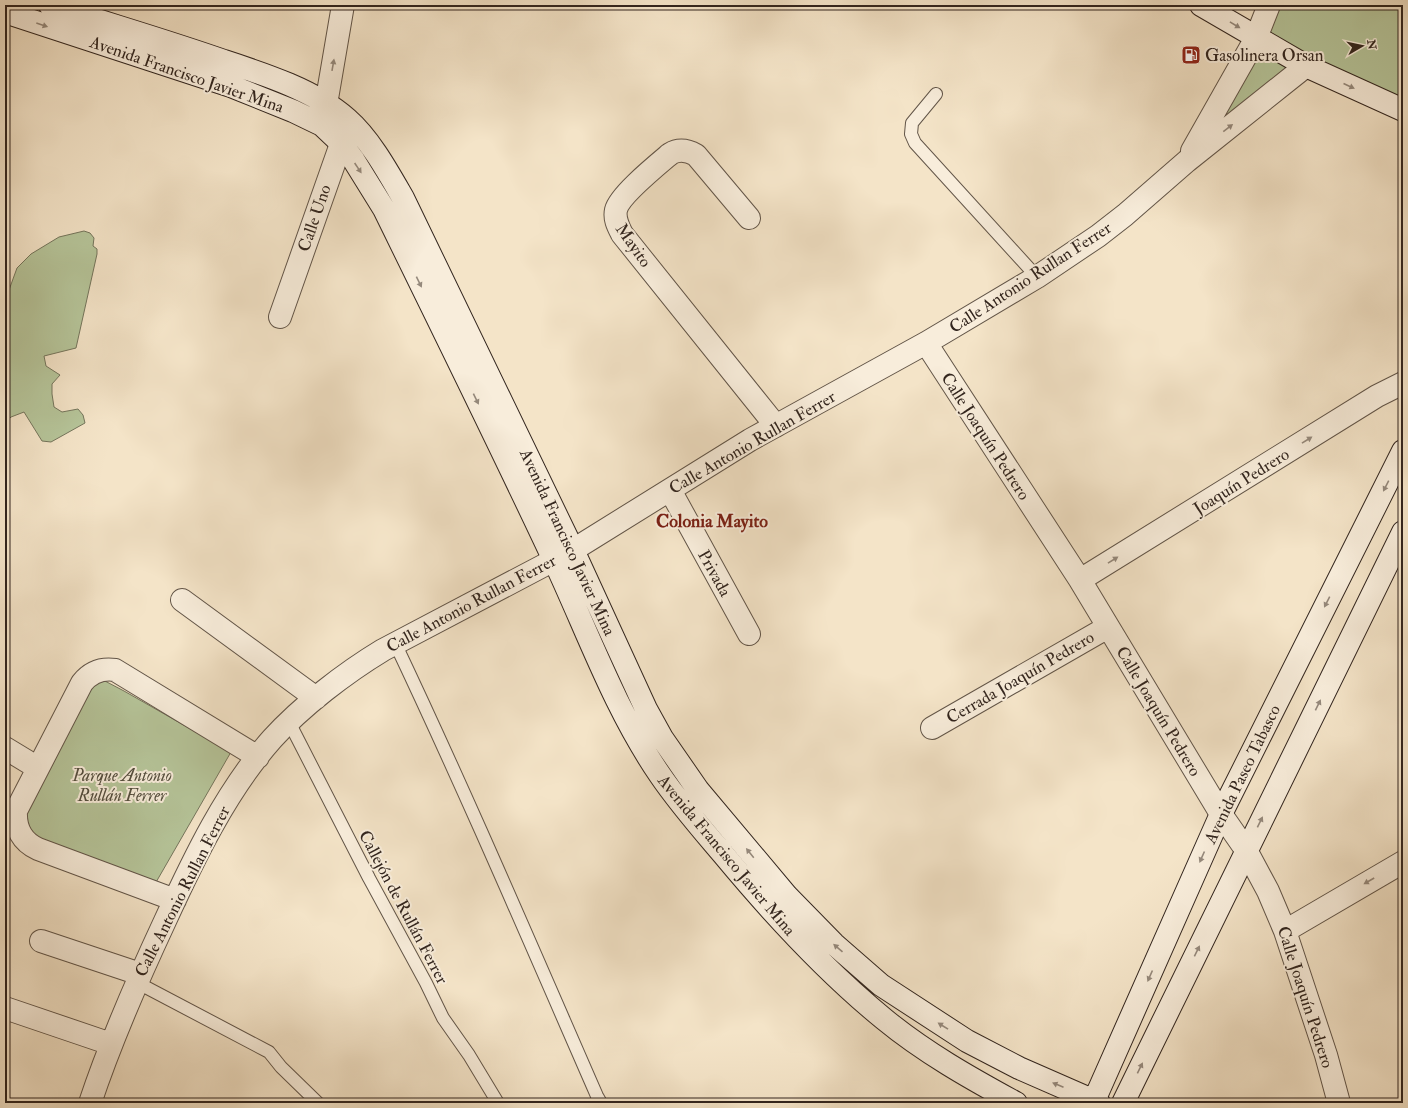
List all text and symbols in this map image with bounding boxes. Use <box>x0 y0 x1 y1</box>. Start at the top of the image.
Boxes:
one-way arrow <box>1230 21 1240 29</box>
one-way arrow <box>36 22 48 28</box>
north arrow <box>1342 26 1382 66</box>
street label: Avenida Francisco Javier Mina <box>86 31 287 119</box>
text: N <box>1364 38 1379 52</box>
fuel station icon: Gasolinera Orsan <box>1180 44 1202 66</box>
place label: Gasolinera Orsan <box>1205 45 1324 66</box>
one-way arrow <box>330 59 336 71</box>
one-way arrow <box>1344 83 1355 89</box>
one-way arrow <box>1223 124 1234 133</box>
one-way arrow <box>355 162 362 173</box>
street label: Calle Uno <box>293 182 336 254</box>
street label: Calle Antonio Rullan Ferrer <box>945 217 1116 338</box>
street label: Mayito <box>610 219 656 272</box>
one-way arrow <box>416 276 422 288</box>
street label: Calle Joaquín Pedrero <box>936 369 1035 505</box>
street label: Calle Antonio Rullan Ferrer <box>665 386 840 499</box>
one-way arrow <box>473 393 479 405</box>
one-way arrow <box>1302 436 1312 444</box>
street label: Joaquín Pedrero <box>1189 444 1294 521</box>
street label: Avenida Francisco Javier Mina <box>514 445 621 640</box>
one-way arrow <box>1382 480 1389 491</box>
district label: Colonia Mayito <box>656 510 768 533</box>
street label: Privada <box>693 546 736 601</box>
street label: Calle Antonio Rullan Ferrer <box>383 549 560 657</box>
one-way arrow <box>1108 556 1118 564</box>
one-way arrow <box>1324 596 1331 608</box>
street label: Cerrada Joaquín Pedrero <box>943 627 1098 729</box>
street label: Calle Joaquín Pedrero <box>1111 643 1206 781</box>
one-way arrow <box>1315 699 1321 711</box>
street label: Avenida Paseo Tabasco <box>1199 701 1285 848</box>
park label: Parque Antonio Rullán Ferrer <box>71 765 172 806</box>
street label: Avenida Francisco Javier Mina <box>652 770 801 941</box>
street label: Calle Antonio Rullan Ferrer <box>130 802 235 980</box>
one-way arrow <box>1257 816 1263 827</box>
street label: Callejón de Rullán Ferrer <box>354 827 453 988</box>
one-way arrow <box>746 848 754 859</box>
one-way arrow <box>1199 851 1205 863</box>
one-way arrow <box>1363 878 1375 885</box>
street label: Calle Joaquín Pedrero <box>1272 924 1338 1071</box>
one-way arrow <box>833 944 844 953</box>
one-way arrow <box>1194 945 1200 957</box>
one-way arrow <box>1146 970 1152 982</box>
one-way arrow <box>937 1022 948 1030</box>
one-way arrow <box>1137 1062 1143 1074</box>
one-way arrow <box>1052 1082 1064 1088</box>

